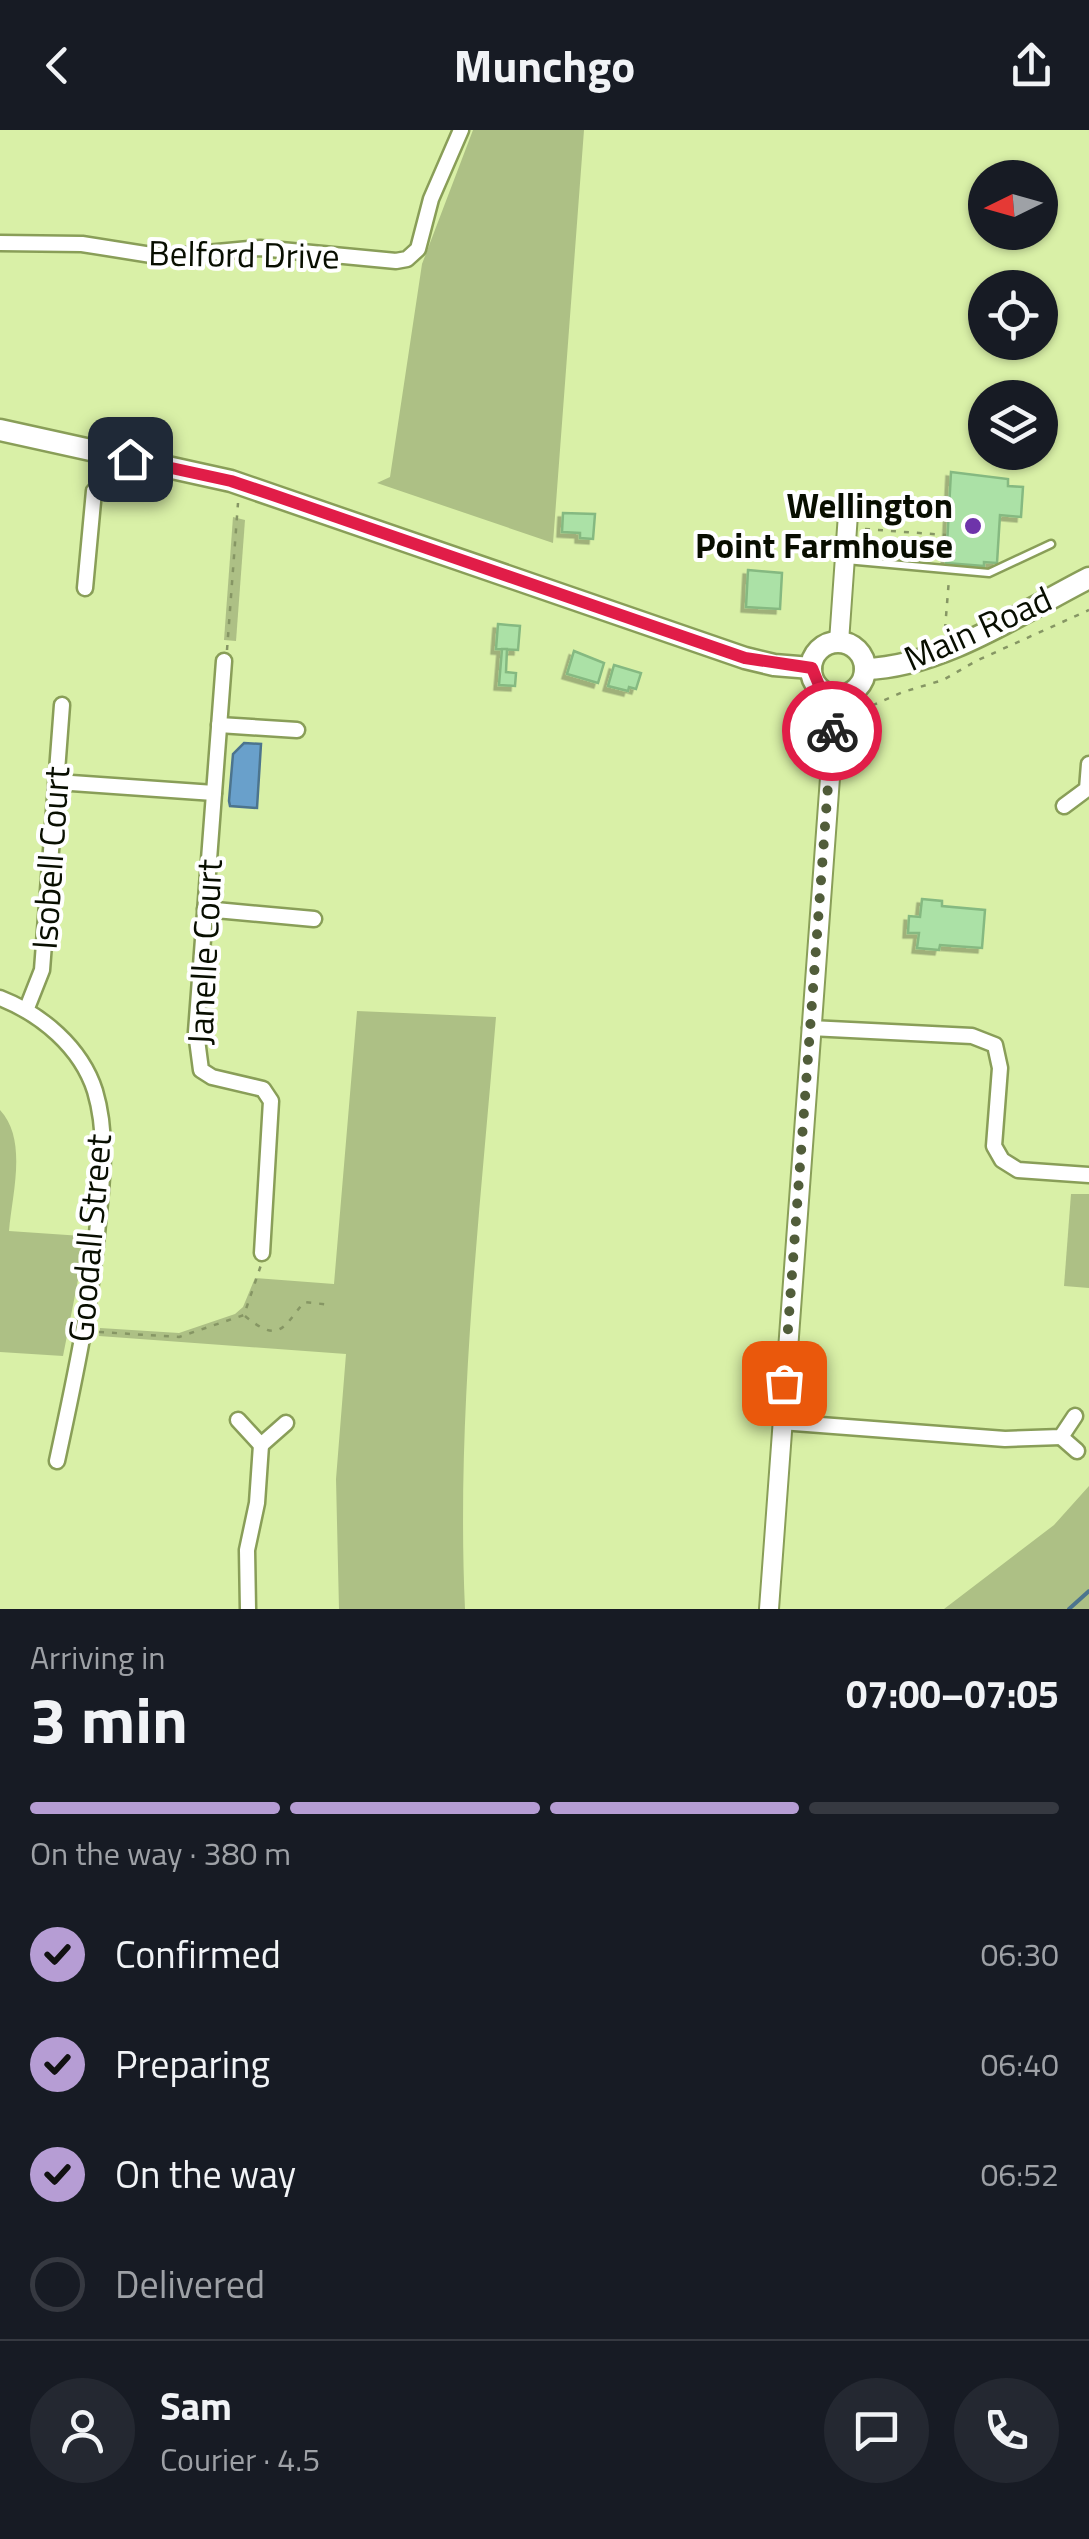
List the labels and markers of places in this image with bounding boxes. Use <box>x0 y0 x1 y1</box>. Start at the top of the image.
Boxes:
pin <box>88 417 173 502</box>
place label: Wellington Point Farmhouse <box>695 478 953 572</box>
marker: Wellington Point Farmhouse <box>962 515 984 537</box>
pin <box>742 1341 827 1426</box>

